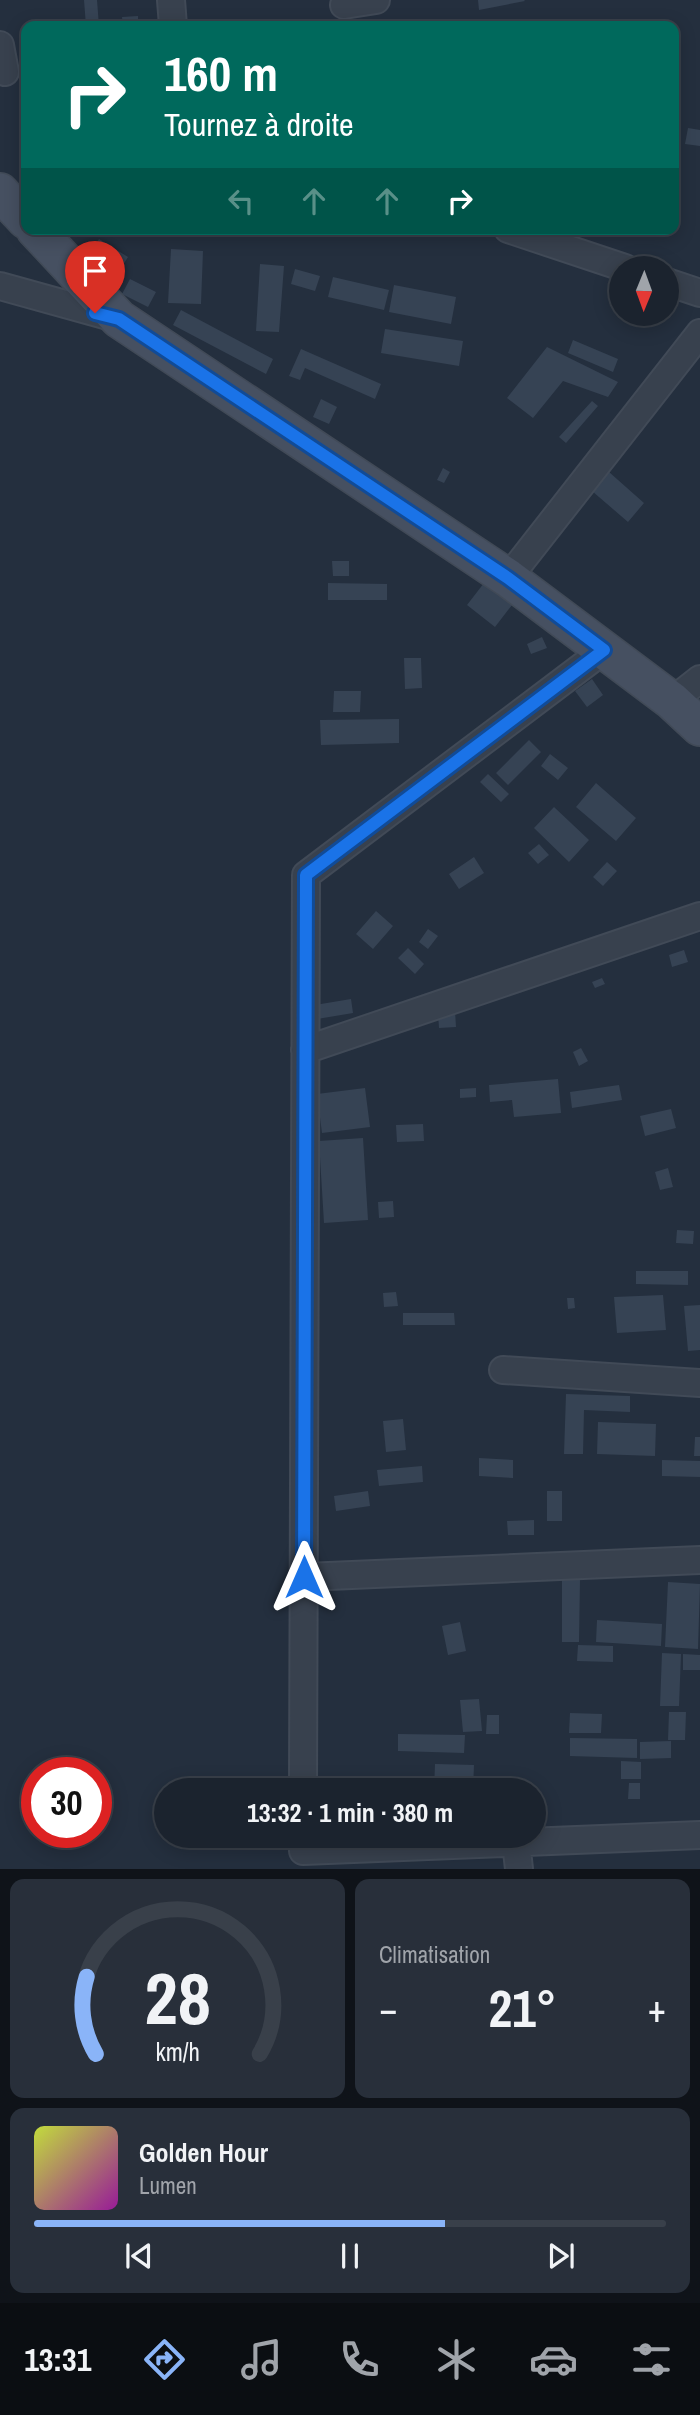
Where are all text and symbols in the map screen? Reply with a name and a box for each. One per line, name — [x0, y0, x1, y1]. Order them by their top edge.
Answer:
text: 160 m — [164, 40, 278, 106]
icon: right — [49, 49, 140, 140]
text: Tournez à droite — [164, 103, 354, 146]
icon: left — [222, 182, 260, 220]
icon: ahead — [295, 182, 333, 220]
icon: ahead — [368, 182, 406, 220]
icon: right — [441, 182, 479, 220]
pin — [65, 241, 125, 313]
icon: arrive — [76, 252, 114, 290]
north arrow — [609, 256, 679, 326]
map controls — [609, 256, 679, 326]
position arrow — [267, 1540, 341, 1614]
speed limit sign: 30 — [21, 1757, 112, 1848]
text: 13:32 · 1 min · 380 m — [247, 1795, 453, 1830]
text: Climatisation — [379, 1939, 490, 1970]
text: 28 — [144, 1950, 211, 2048]
text: 21° — [488, 1973, 557, 2043]
text: − — [379, 1983, 397, 2034]
text: + — [648, 1983, 666, 2034]
text: km/h — [155, 2035, 200, 2069]
text: Golden Hour — [139, 2135, 268, 2170]
text: Lumen — [139, 2170, 197, 2201]
icon: previous — [120, 2237, 158, 2275]
icon: pause — [331, 2237, 369, 2275]
icon: next — [542, 2237, 580, 2275]
icon: directions — [140, 2335, 189, 2384]
icon: music — [237, 2335, 286, 2384]
icon: phone — [335, 2335, 384, 2384]
icon: climate — [432, 2335, 481, 2384]
icon: car — [529, 2335, 578, 2384]
icon: filters — [627, 2335, 676, 2384]
text: 13:31 — [24, 2338, 91, 2381]

